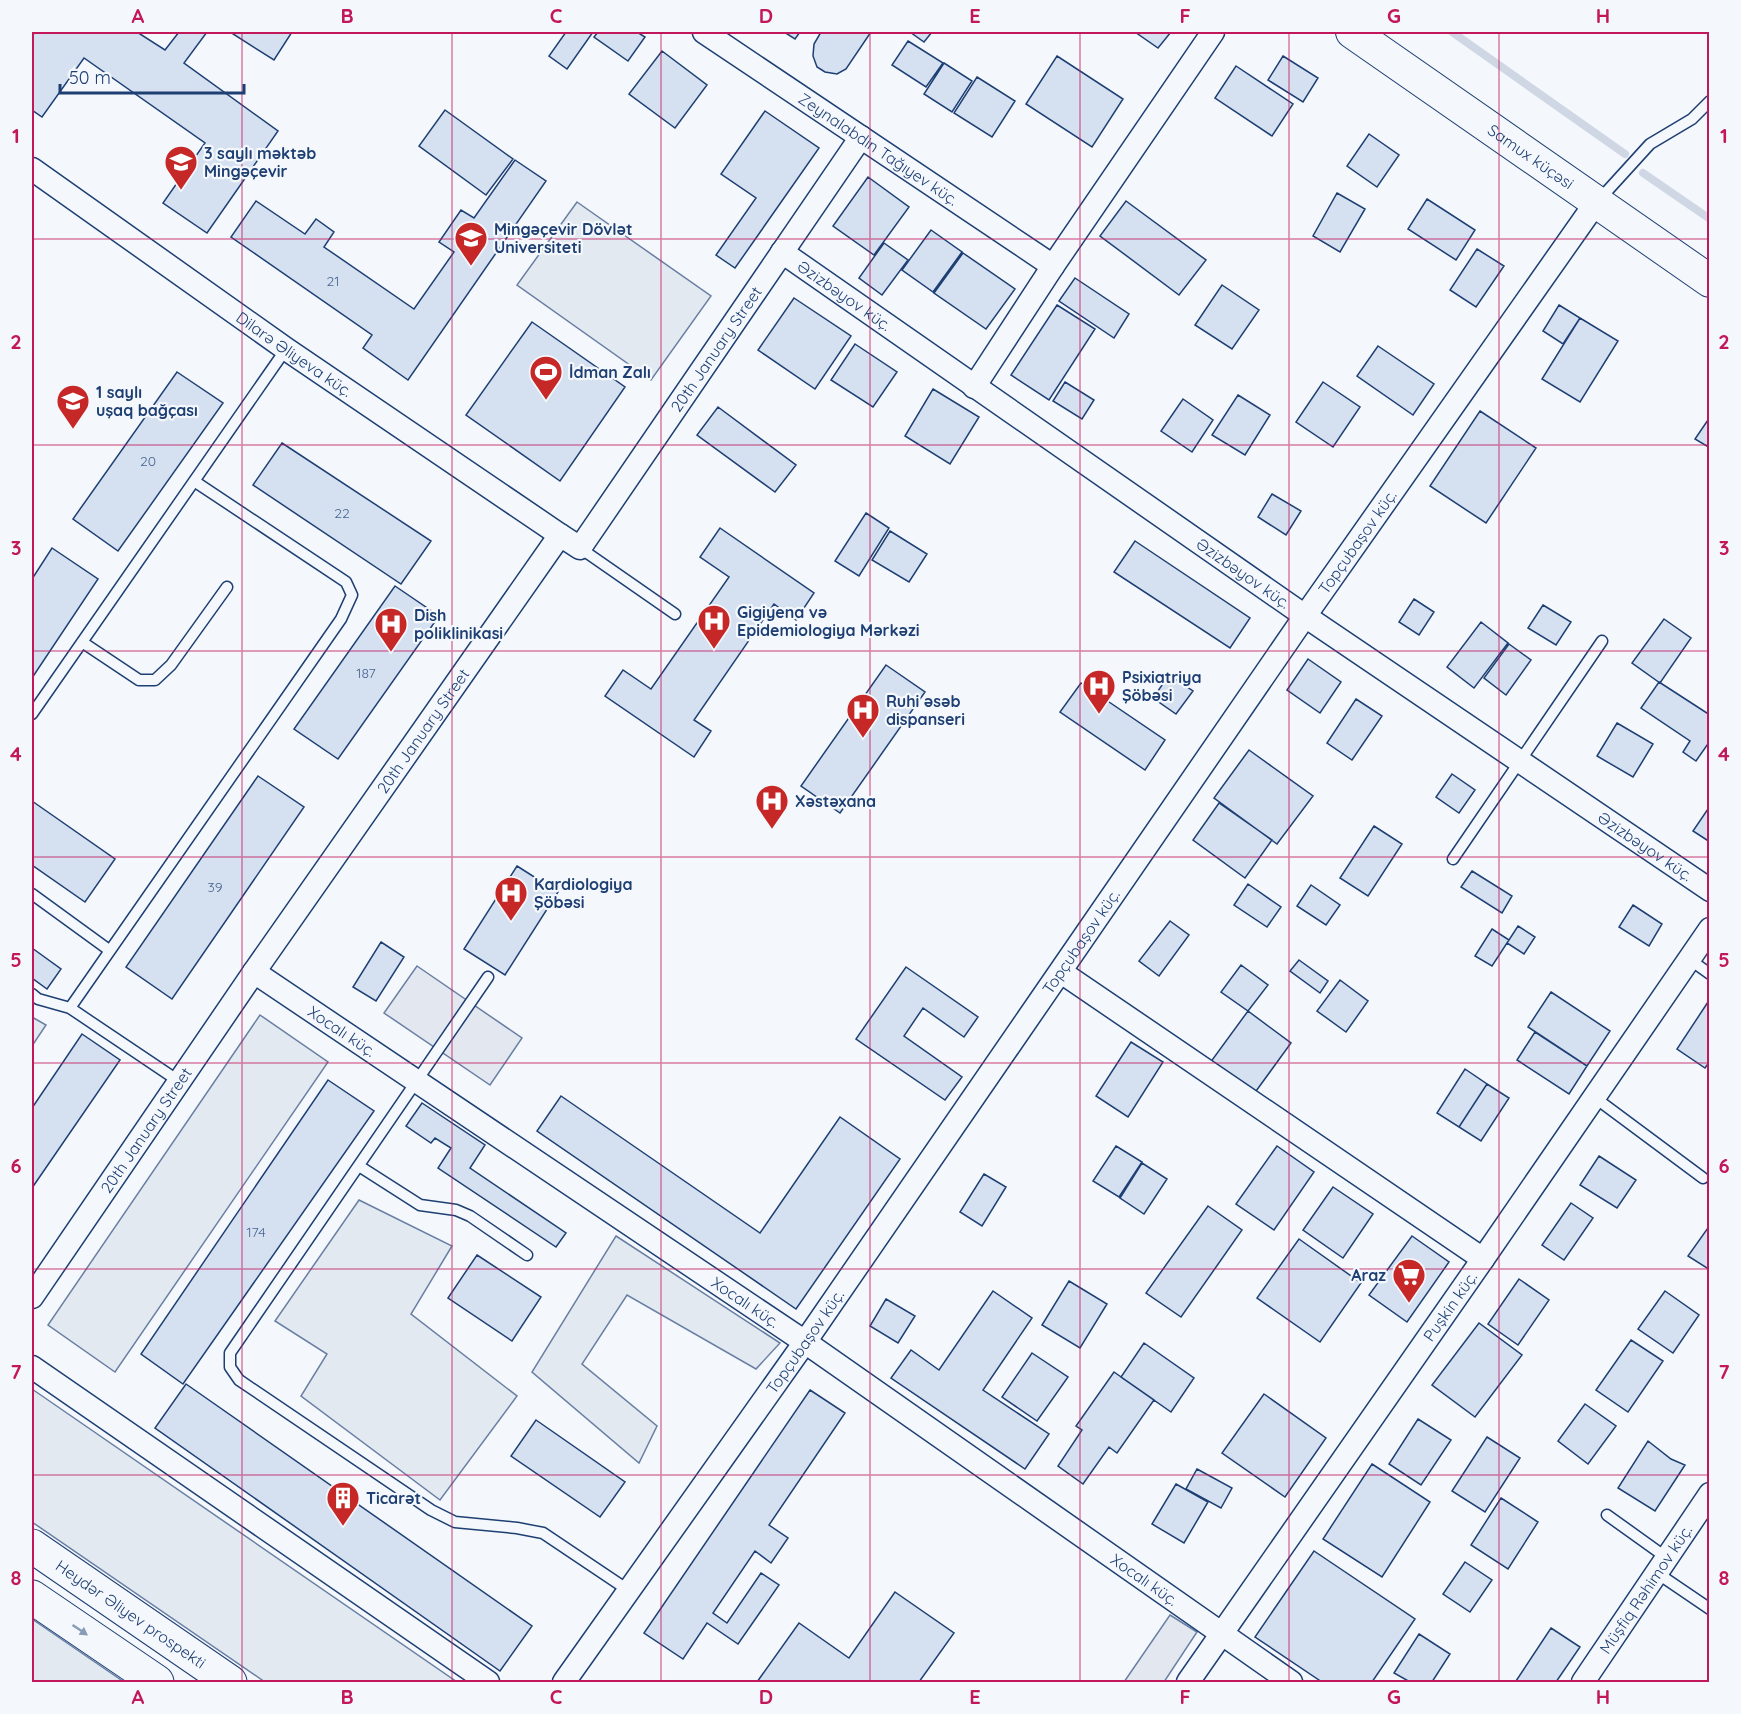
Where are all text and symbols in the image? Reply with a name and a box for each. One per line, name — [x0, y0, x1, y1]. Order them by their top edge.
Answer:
text: A — [132, 3, 145, 28]
text: B — [340, 3, 354, 28]
text: C — [550, 3, 563, 28]
text: D — [759, 3, 773, 28]
text: E — [969, 3, 981, 28]
text: F — [1179, 3, 1191, 28]
text: G — [1387, 3, 1401, 28]
text: H — [1596, 3, 1610, 28]
scale bar — [60, 57, 244, 95]
text: 50 m — [69, 66, 111, 89]
street label: Zeynalabdin Tağıyev küç. — [795, 88, 962, 210]
street label: Samux küçəsi — [1484, 120, 1578, 193]
text: 1 — [12, 123, 20, 148]
text: 1 — [1720, 123, 1728, 148]
place label: 3 saylı məktəb Mingəçevir — [204, 143, 316, 181]
school or university icon: 3 saylı məktəb Mingəçevir — [163, 144, 199, 191]
place label: Mingəçevir Dövlət Universiteti — [494, 219, 633, 257]
school or university icon: Mingəçevir Dövlət Universiteti — [453, 220, 489, 267]
street label: Əzizbəyov küç. — [794, 256, 895, 335]
house number: 21 — [327, 272, 339, 290]
street label: 20th January Street — [666, 282, 766, 416]
street label: Dilarə Əliyeva küç. — [232, 307, 356, 401]
text: 2 — [10, 329, 22, 354]
text: 2 — [1718, 329, 1730, 354]
sports icon: İdman Zalı — [528, 354, 564, 401]
place label: İdman Zalı — [569, 362, 651, 382]
place label: 1 saylı uşaq bağçası — [96, 382, 198, 420]
school or university icon: 1 saylı uşaq bağçası — [55, 383, 91, 430]
house number: 20 — [140, 452, 156, 470]
street label: Topçubaşov küç. — [1314, 486, 1401, 598]
house number: 22 — [334, 504, 350, 522]
street label: Əzizbəyov küç. — [1192, 533, 1294, 613]
text: 3 — [11, 535, 21, 560]
text: 3 — [1719, 535, 1729, 560]
place label: Gigiyena və Epidemiologiya Mərkəzi — [737, 602, 920, 640]
hospital icon: Gigiyena və Epidemiologiya Mərkəzi — [696, 603, 732, 650]
place label: Dish poliklinikasi — [414, 605, 503, 643]
hospital icon: Dish poliklinikasi — [373, 606, 409, 653]
house number: 187 — [356, 664, 376, 682]
street label: 20th January Street — [372, 665, 473, 797]
place label: Psixiatriya Şöbəsi — [1122, 667, 1201, 705]
hospital icon: Psixiatriya Şöbəsi — [1081, 668, 1117, 715]
place label: Ruhi əsəb dispanseri — [886, 691, 965, 729]
hospital icon: Ruhi əsəb dispanseri — [845, 692, 881, 739]
text: 4 — [10, 741, 22, 766]
text: 4 — [1718, 741, 1730, 766]
hospital icon: Xəstəxana — [754, 783, 790, 830]
place label: Xəstəxana — [795, 791, 876, 811]
street label: Əzizbəyov küç. — [1594, 807, 1696, 885]
place label: Kardiologiya Şöbəsi — [534, 874, 633, 912]
hospital icon: Kardiologiya Şöbəsi — [493, 875, 529, 922]
house number: 39 — [207, 878, 223, 896]
street label: Topçubaşov küç. — [1038, 885, 1124, 998]
text: 5 — [10, 947, 22, 972]
text: 5 — [1718, 947, 1730, 972]
street label: Xocalı küç. — [304, 1001, 380, 1061]
street label: 20th January Street — [96, 1064, 196, 1197]
text: 6 — [10, 1153, 22, 1178]
text: 6 — [1718, 1153, 1730, 1178]
house number: 174 — [246, 1223, 266, 1241]
supermarket icon: Araz — [1391, 1257, 1427, 1304]
place label: Araz — [1351, 1265, 1386, 1285]
street label: Puşkin küç. — [1419, 1268, 1481, 1345]
street label: Xocalı küç. — [708, 1272, 783, 1332]
street label: Topçubaşov küç. — [762, 1286, 848, 1398]
text: 7 — [11, 1359, 22, 1384]
text: 7 — [1719, 1359, 1730, 1384]
building icon: Ticarət — [325, 1480, 361, 1527]
place label: Ticarət — [366, 1488, 421, 1508]
street label: Müşfiq Rəhimov küç. — [1595, 1521, 1696, 1657]
street label: Xocalı küç. — [1107, 1549, 1182, 1610]
street label: Heydər Əliyev prospekti — [52, 1555, 210, 1673]
text: 8 — [11, 1565, 22, 1590]
text: 8 — [1719, 1565, 1730, 1590]
one-way arrow — [71, 1624, 87, 1636]
text: A — [132, 1684, 145, 1709]
text: B — [340, 1684, 354, 1709]
text: C — [550, 1684, 563, 1709]
text: D — [759, 1684, 773, 1709]
text: E — [969, 1684, 981, 1709]
text: F — [1179, 1684, 1191, 1709]
text: G — [1387, 1684, 1401, 1709]
text: H — [1596, 1684, 1610, 1709]

